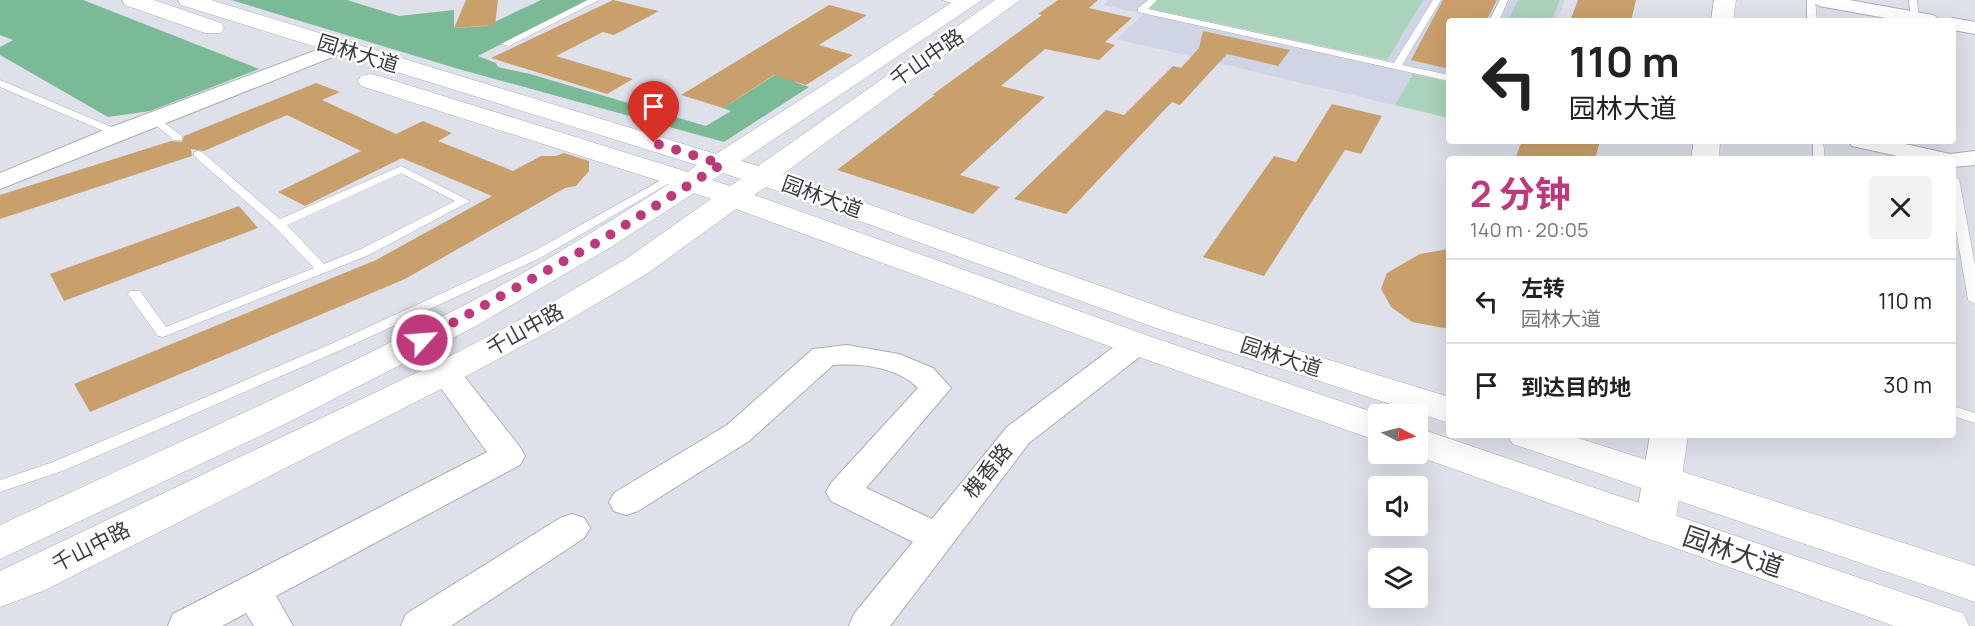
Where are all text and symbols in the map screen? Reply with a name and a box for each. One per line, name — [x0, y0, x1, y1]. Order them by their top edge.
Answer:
street label: 千山中路 — [884, 22, 969, 93]
street label: 园林大道 — [314, 27, 403, 79]
text: 110 m — [1569, 32, 1680, 90]
icon: left — [1470, 42, 1548, 120]
pin — [628, 81, 679, 143]
text: 园林大道 — [1569, 89, 1677, 126]
icon: arrive — [637, 90, 670, 123]
street label: 园林大道 — [778, 169, 867, 224]
text: 2 分钟 — [1470, 169, 1571, 218]
button: close — [1869, 176, 1932, 239]
text: 140 m · 20:05 — [1470, 216, 1589, 243]
text: 左转 — [1521, 273, 1565, 303]
icon: left — [1470, 285, 1503, 318]
text: 110 m — [1878, 286, 1932, 316]
street label: 千山中路 — [481, 297, 568, 362]
text: 园林大道 — [1521, 305, 1601, 332]
position arrow — [390, 308, 454, 372]
street label: 园林大道 — [1237, 330, 1326, 382]
icon: arrive — [1470, 369, 1503, 402]
text: 30 m — [1883, 370, 1932, 400]
text: 到达目的地 — [1521, 372, 1631, 402]
north arrow — [1368, 404, 1428, 464]
map controls — [1368, 404, 1428, 608]
street label: 槐香路 — [957, 437, 1018, 504]
button: sound — [1368, 476, 1428, 536]
street label: 千山中路 — [47, 515, 134, 578]
street label: 园林大道 — [1678, 517, 1788, 585]
button: layers — [1368, 548, 1428, 608]

